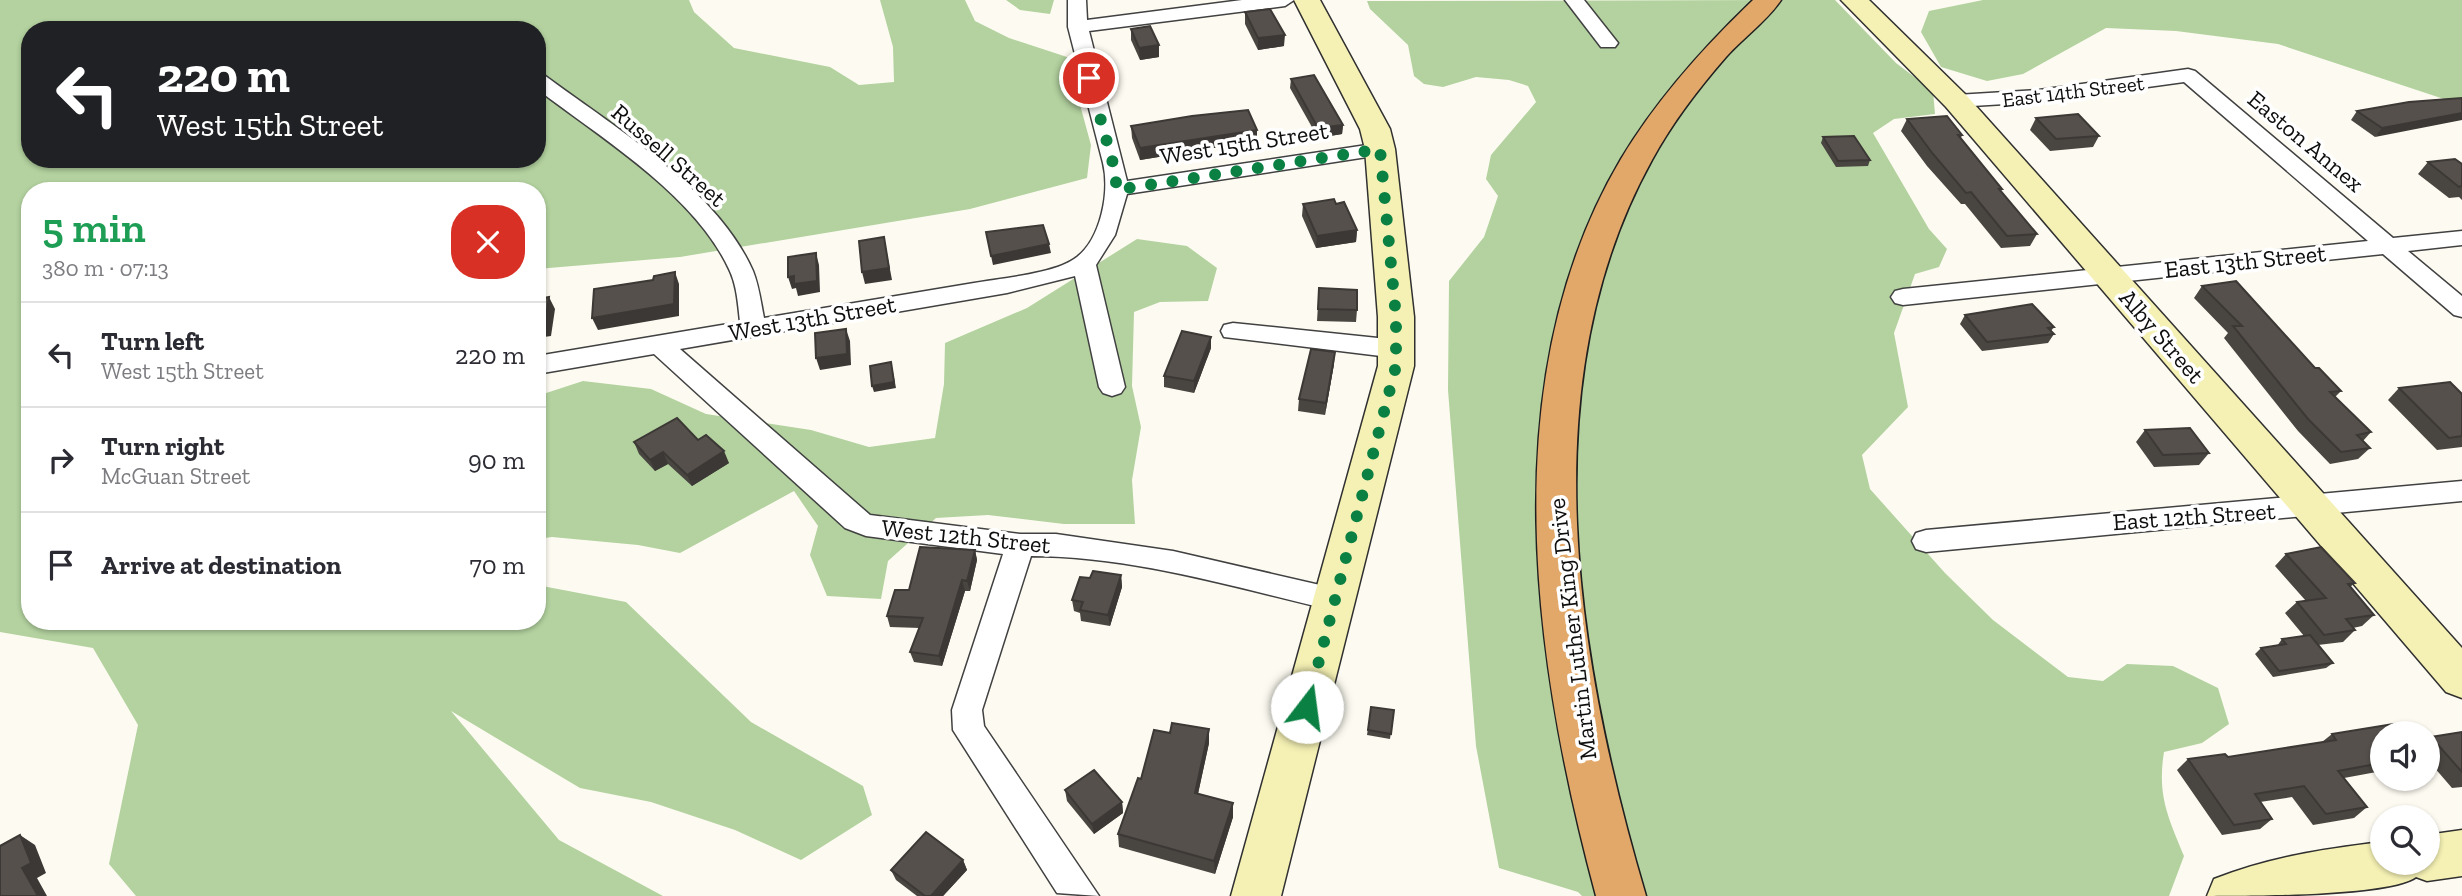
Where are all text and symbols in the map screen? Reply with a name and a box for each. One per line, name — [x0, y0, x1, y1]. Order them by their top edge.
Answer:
text: 220 m — [157, 46, 290, 105]
pin — [1059, 48, 1119, 108]
icon: left — [42, 49, 133, 140]
icon: arrive — [1070, 59, 1108, 97]
street label: East 14th Street — [2000, 70, 2146, 112]
street label: Easton Annex — [2242, 84, 2370, 198]
street label: Russell Street — [606, 97, 732, 213]
text: West 15th Street — [157, 106, 383, 144]
street label: West 15th Street — [1158, 115, 1330, 171]
text: 5 min — [42, 202, 146, 253]
button: close — [451, 205, 525, 279]
street label: East 13th Street — [2163, 238, 2327, 284]
text: 380 m · 07:13 — [42, 254, 169, 282]
street label: Alby Street — [2113, 283, 2211, 389]
street label: West 13th Street — [726, 289, 898, 347]
text: Turn left — [101, 325, 204, 357]
icon: left — [42, 336, 80, 374]
text: 220 m — [455, 339, 525, 371]
text: West 15th Street — [101, 357, 264, 385]
text: Turn right — [101, 430, 224, 462]
icon: right — [42, 441, 80, 479]
text: 90 m — [468, 444, 525, 476]
text: McGuan Street — [101, 462, 250, 490]
street label: Martin Luther King Drive — [1542, 496, 1602, 762]
street label: East 12th Street — [2112, 496, 2276, 536]
street label: West 12th Street — [880, 513, 1052, 559]
icon: arrive — [42, 546, 80, 584]
text: Arrive at destination — [101, 549, 341, 581]
text: 70 m — [469, 549, 525, 581]
position arrow — [1270, 670, 1344, 744]
map controls — [2370, 721, 2440, 875]
button: sound — [2370, 721, 2440, 791]
button: search — [2370, 805, 2440, 875]

